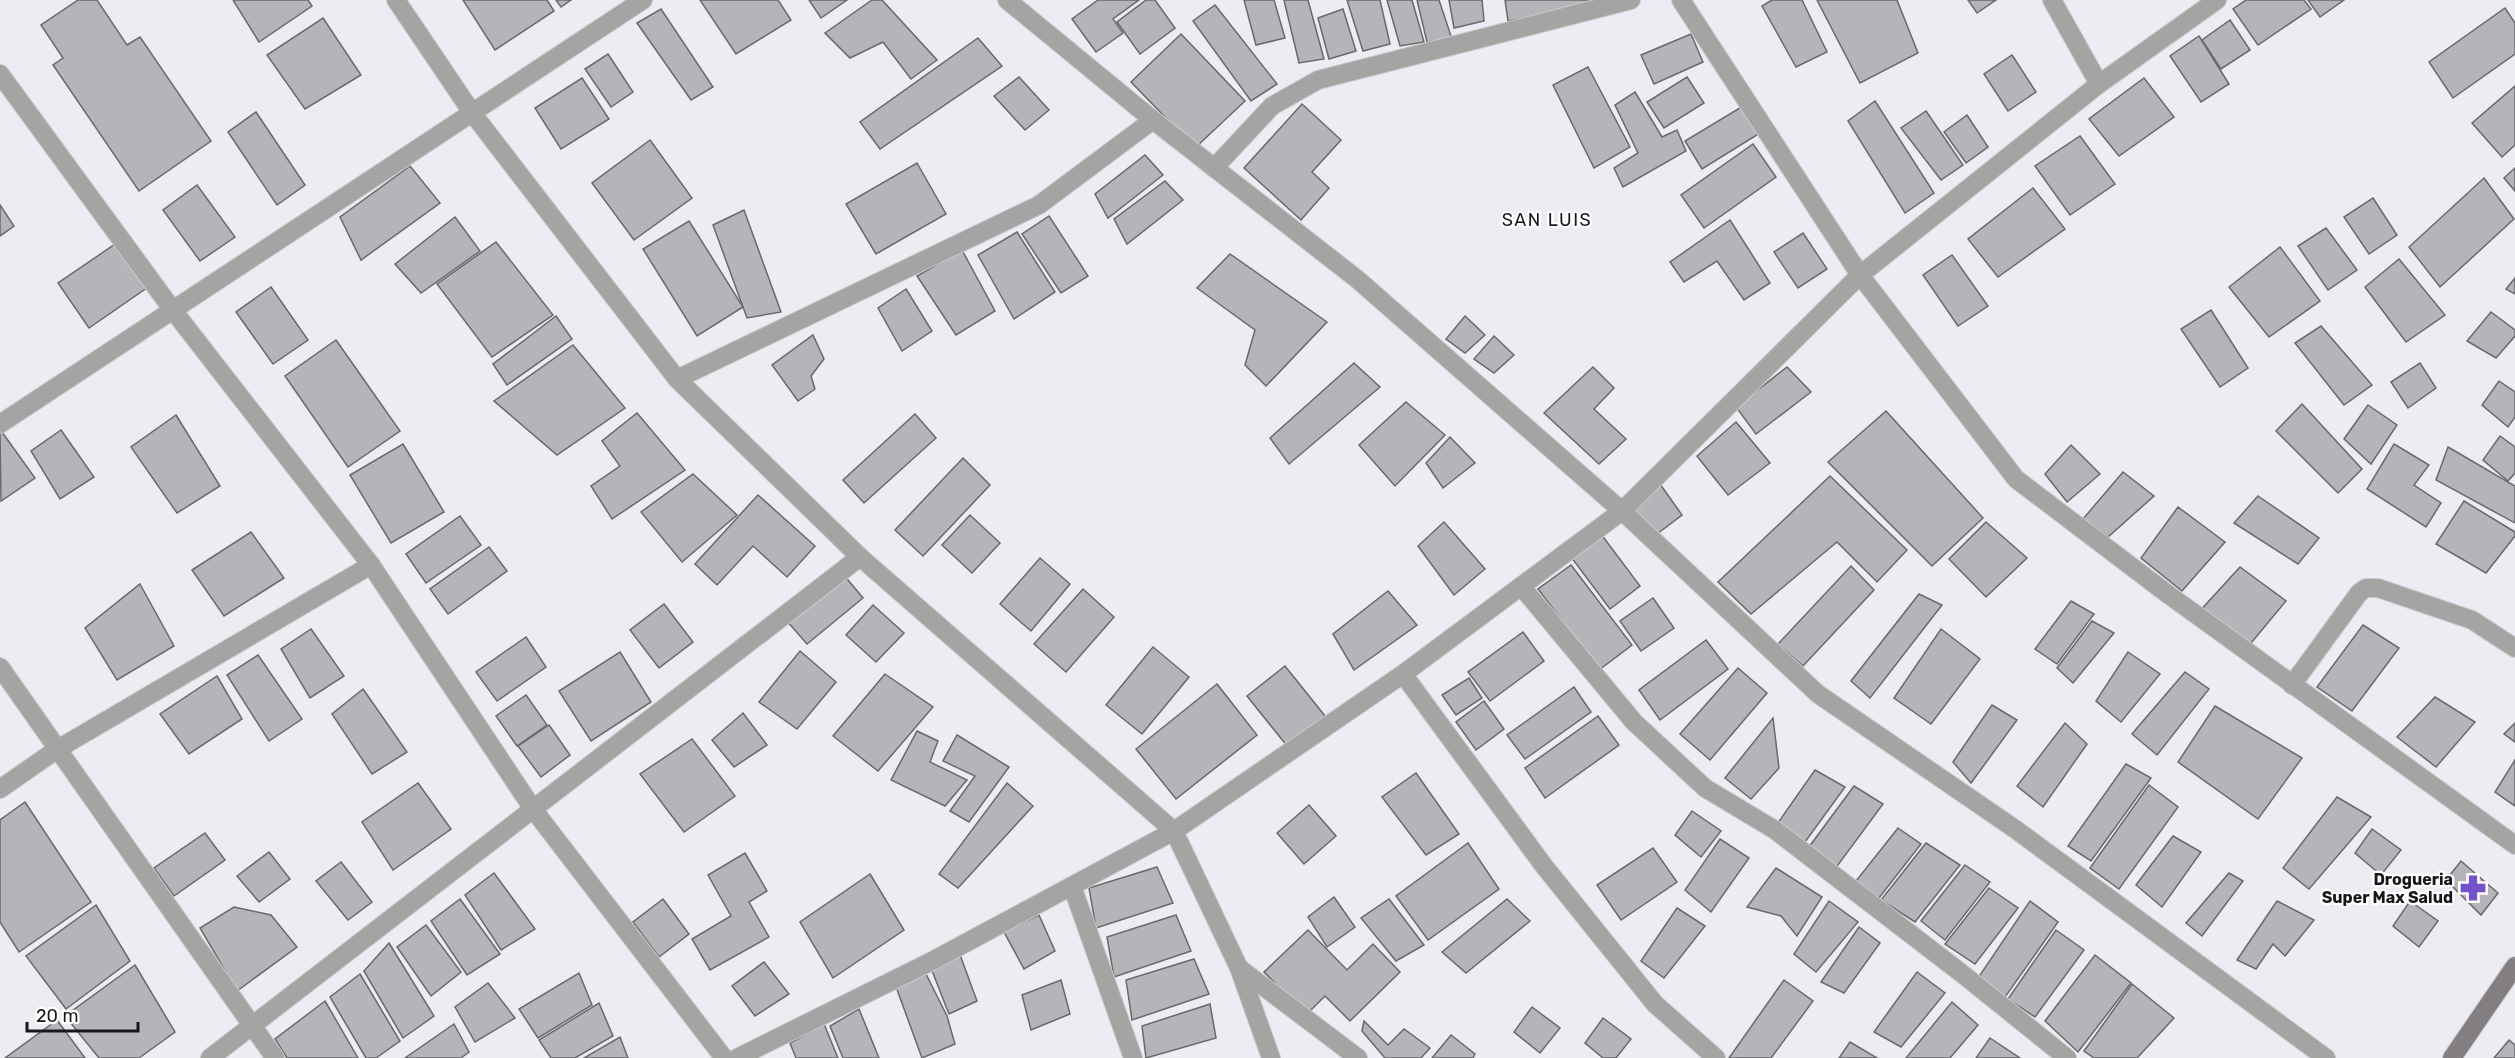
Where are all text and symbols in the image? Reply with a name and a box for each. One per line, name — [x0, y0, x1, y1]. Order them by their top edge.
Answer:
district label: SAN LUIS — [1502, 209, 1592, 231]
place label: Drogueria Super Max Salud — [2322, 870, 2453, 907]
pharmacy icon: Drogueria Super Max Salud — [2458, 873, 2488, 903]
scale bar — [27, 995, 138, 1033]
text: 20 m — [36, 1005, 78, 1027]

